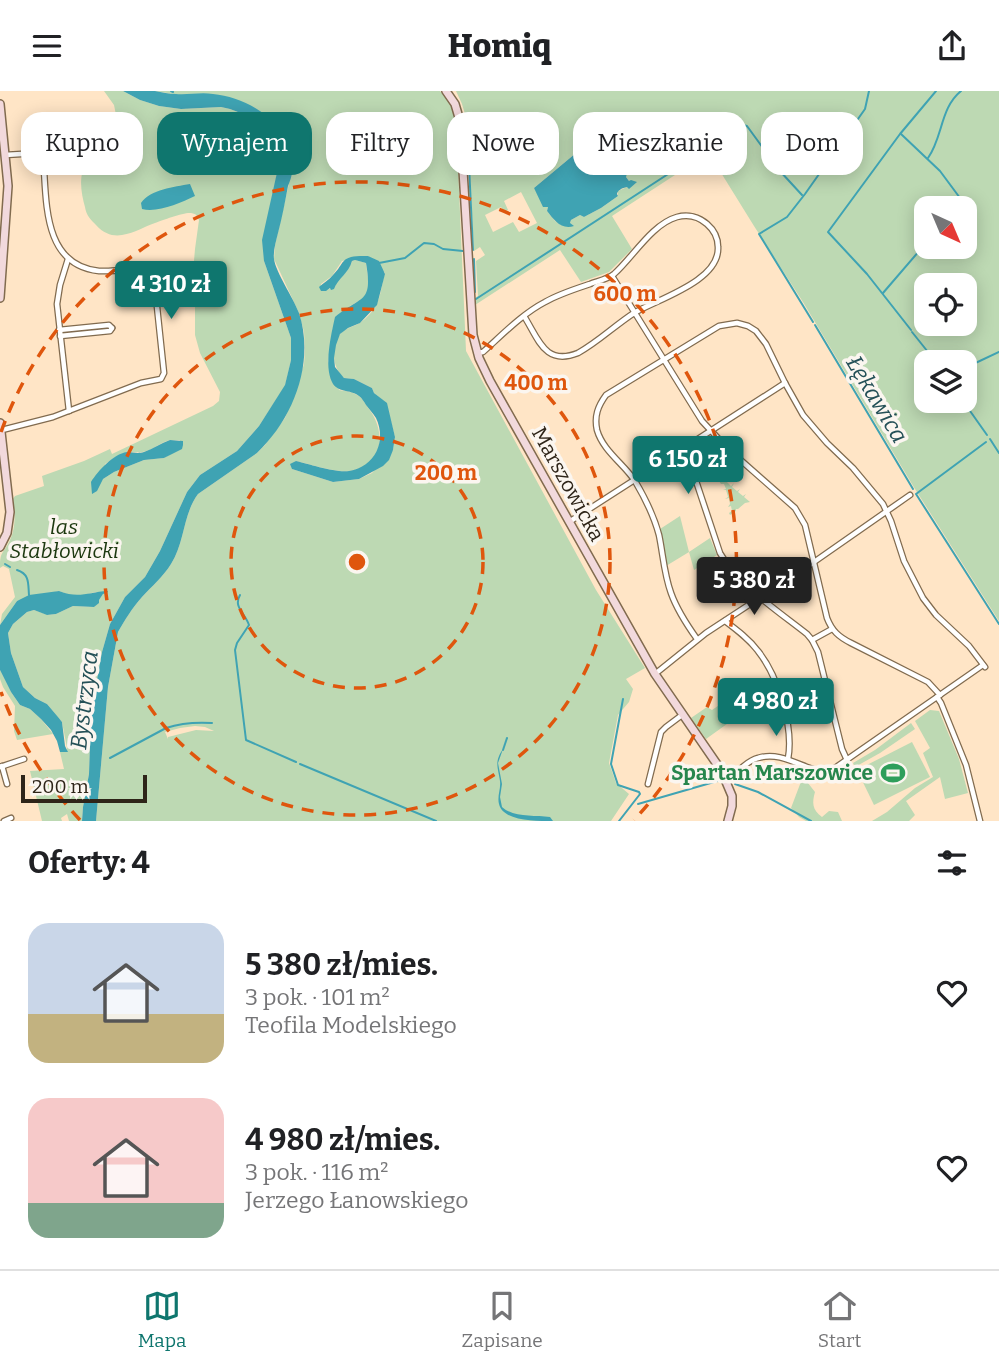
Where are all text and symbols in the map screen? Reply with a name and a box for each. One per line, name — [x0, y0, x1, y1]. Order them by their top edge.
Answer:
icon: menu — [28, 27, 66, 65]
text: Homiq — [448, 27, 551, 65]
icon: share — [933, 27, 971, 65]
chip: Kupno — [21, 112, 143, 175]
chip: Wynajem — [157, 112, 312, 175]
chip: Filtry — [326, 112, 433, 175]
chip: Nowe — [447, 112, 559, 175]
chip: Mieszkanie — [573, 112, 747, 175]
chip: Dom — [761, 112, 863, 175]
north arrow — [914, 196, 976, 259]
map controls — [914, 196, 977, 413]
pin: 4 310 zł — [99, 261, 243, 321]
text: 4 310 zł — [131, 270, 211, 298]
button: locate — [914, 273, 977, 336]
text: 600 m — [594, 281, 656, 307]
water label: Łękawica — [840, 350, 914, 448]
button: layers — [914, 350, 977, 413]
text: 400 m — [504, 370, 568, 396]
street label: Marszowicka — [526, 422, 610, 546]
pin: 6 150 zł — [616, 437, 760, 496]
text: 6 150 zł — [648, 445, 728, 473]
text: 200 m — [415, 460, 477, 486]
park label: las Stabłowicki — [9, 514, 119, 564]
centre of rings — [345, 550, 369, 574]
pin: 5 380 zł — [682, 557, 826, 617]
text: 5 380 zł — [713, 566, 795, 594]
water label: Bystrzyca — [64, 649, 104, 751]
pin: 4 980 zł — [704, 679, 848, 738]
text: 4 980 zł — [734, 687, 818, 715]
sports icon: Spartan Marszowice — [879, 759, 907, 787]
place label: Spartan Marszowice — [671, 760, 873, 786]
scale bar — [21, 772, 147, 804]
text: 200 m — [32, 775, 89, 798]
icon: filters — [933, 844, 971, 882]
text: Oferty: 4 — [28, 845, 150, 881]
text: 5 380 zł/mies. — [245, 947, 438, 983]
icon: home — [84, 951, 168, 1035]
icon: heart — [933, 974, 971, 1012]
text: 3 pok. · 101 m² — [245, 983, 390, 1011]
text: Teofila Modelskiego — [245, 1011, 457, 1039]
text: 4 980 zł/mies. — [245, 1122, 440, 1158]
icon: home — [84, 1126, 168, 1210]
icon: heart — [933, 1149, 971, 1187]
text: 3 pok. · 116 m² — [245, 1158, 388, 1186]
text: Jerzego Łanowskiego — [245, 1186, 469, 1214]
tab: Mapa — [138, 1287, 186, 1352]
tab: Zapisane — [462, 1287, 543, 1352]
tab: Start — [818, 1287, 861, 1352]

